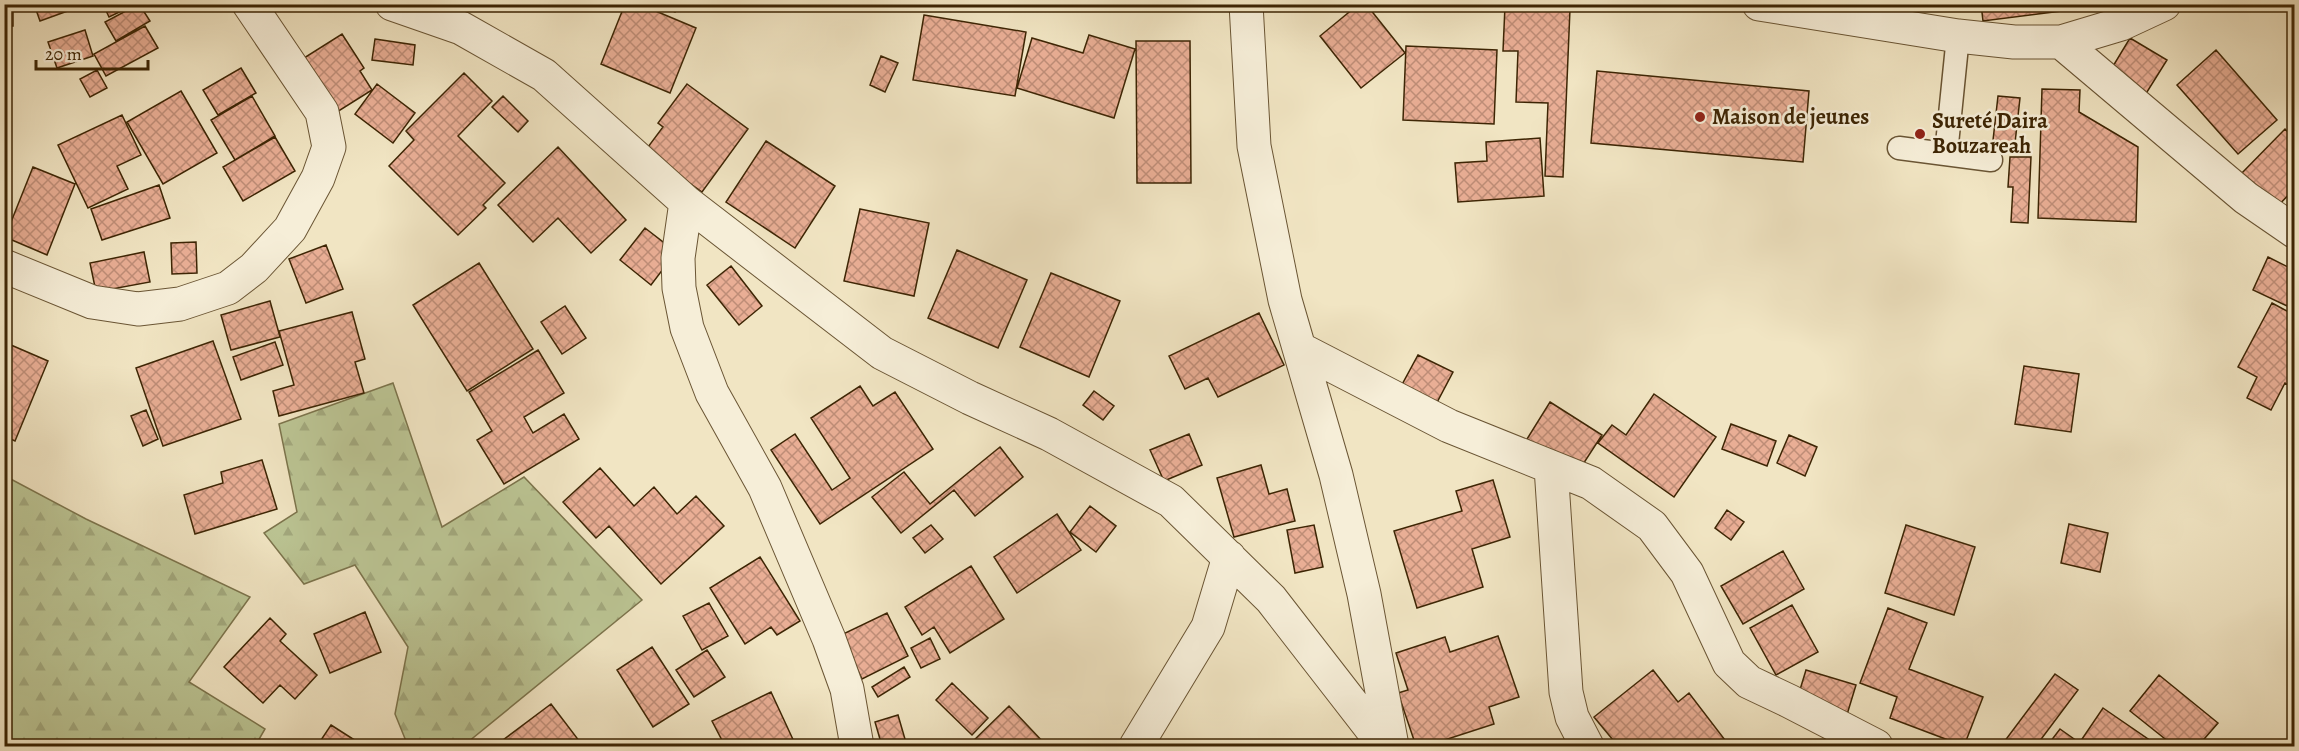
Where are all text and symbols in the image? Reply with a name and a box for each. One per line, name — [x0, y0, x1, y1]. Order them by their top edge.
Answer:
scale bar — [36, 33, 148, 71]
text: 20 m — [45, 42, 82, 66]
place label: Maison de jeunes — [1712, 102, 1869, 132]
place label: Sureté Daira Bouzareah — [1932, 106, 2048, 161]
marker: Maison de jeunes — [1693, 110, 1707, 124]
marker: Sureté Daira Bouzareah — [1913, 127, 1927, 141]

